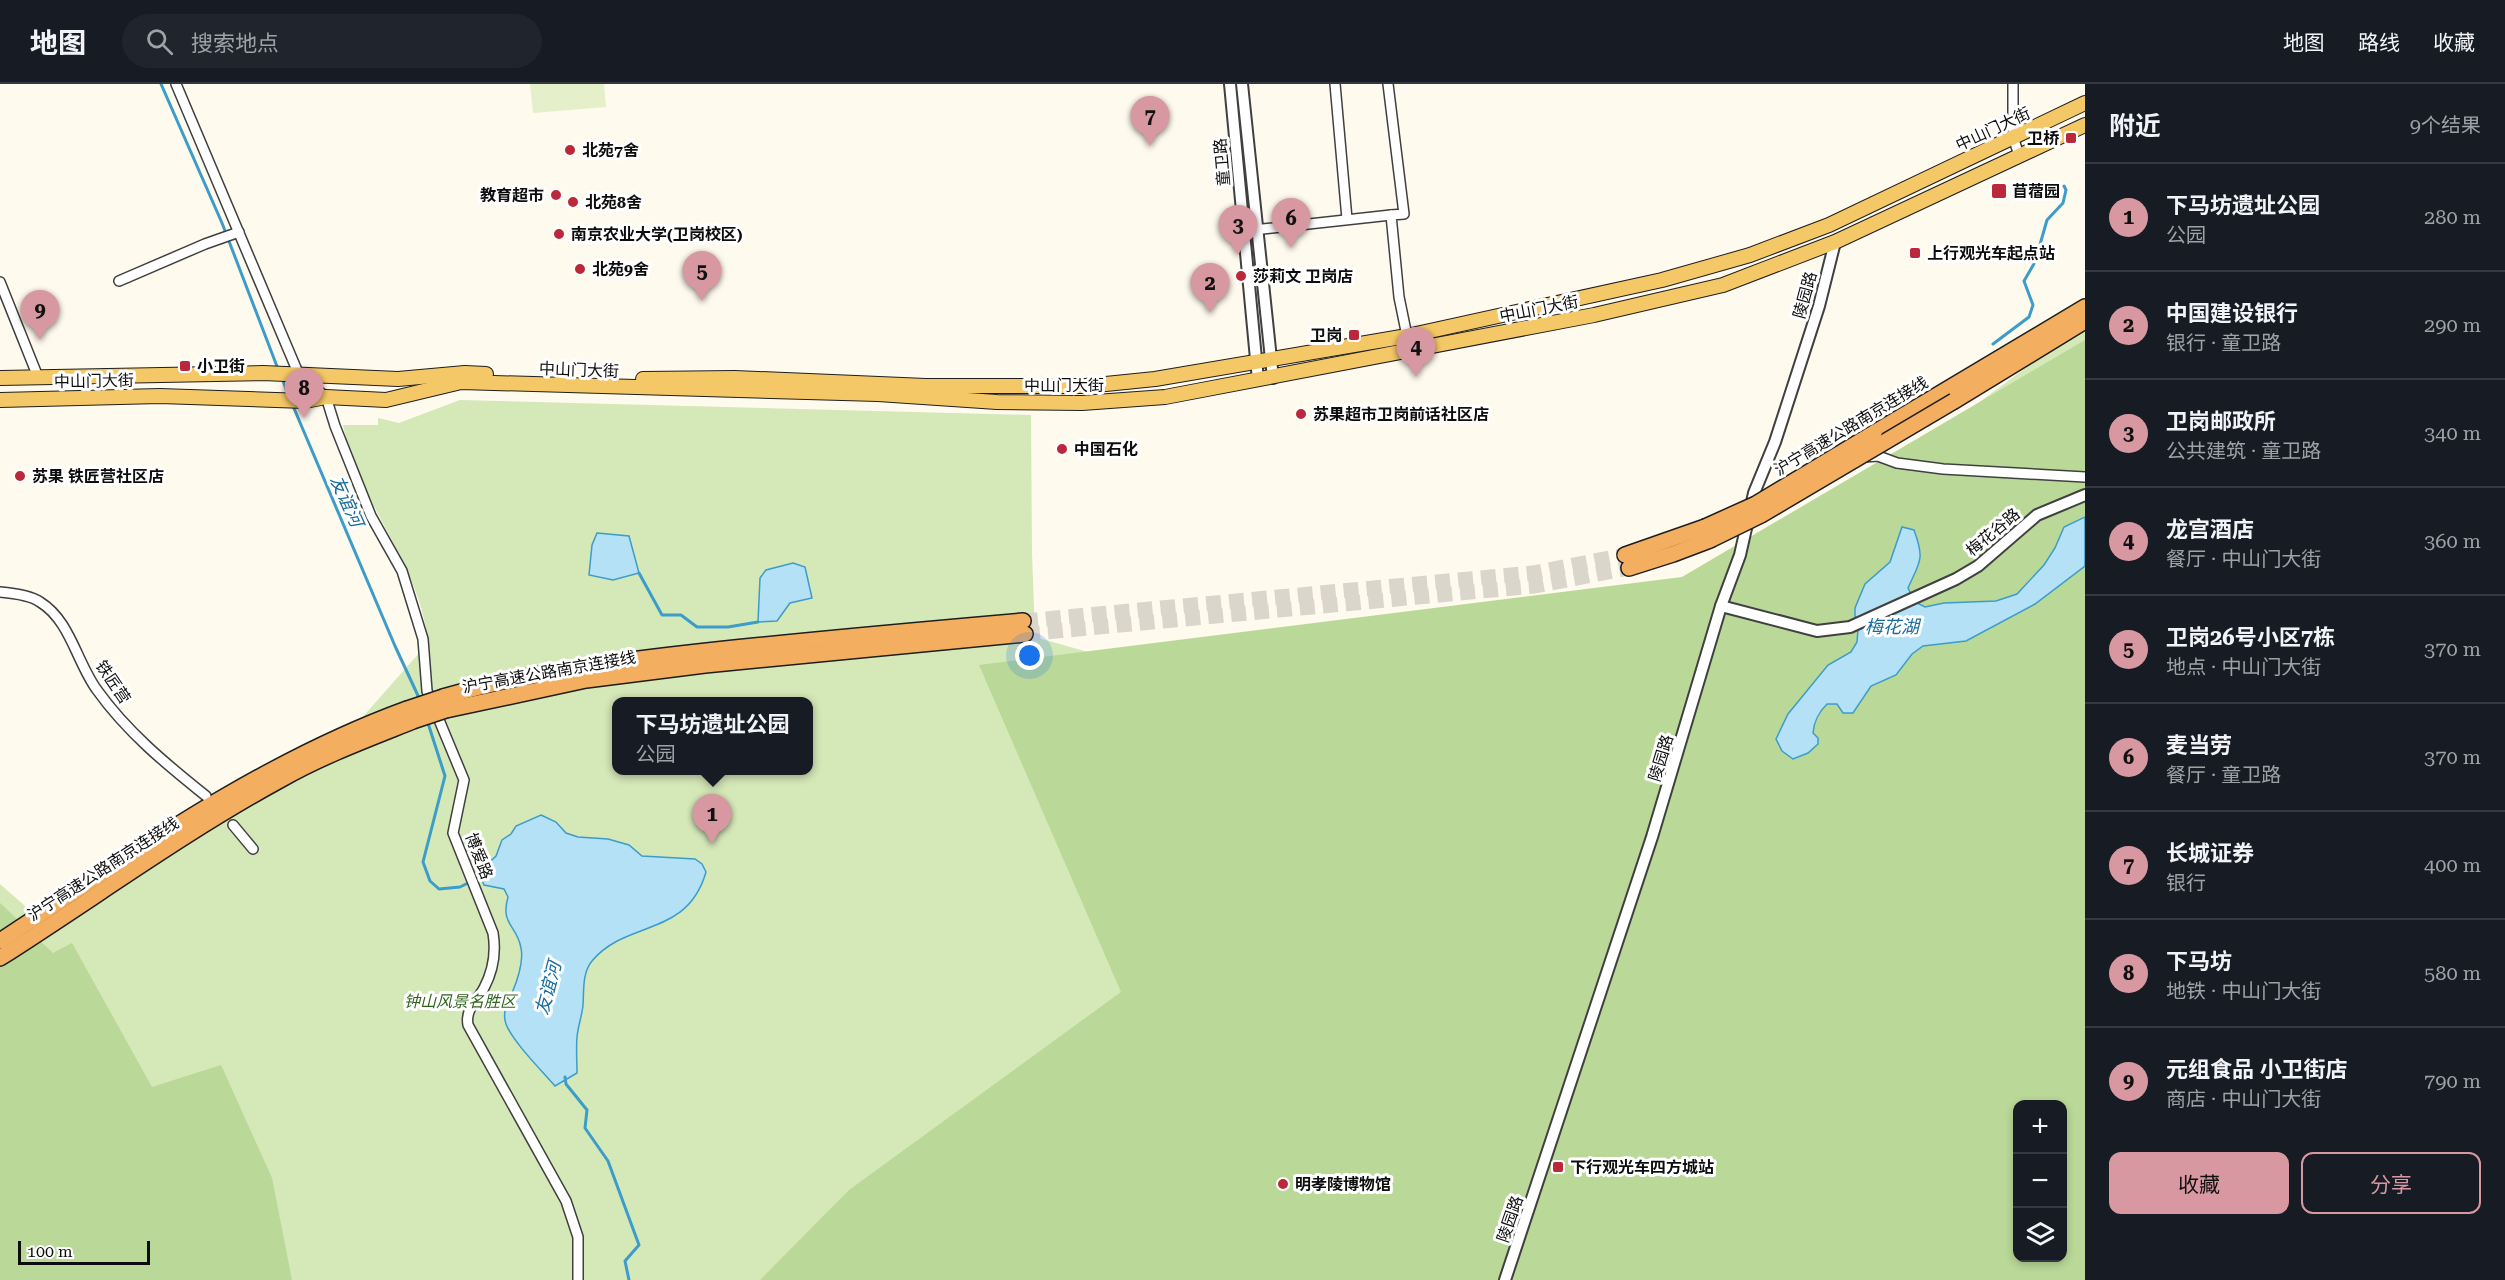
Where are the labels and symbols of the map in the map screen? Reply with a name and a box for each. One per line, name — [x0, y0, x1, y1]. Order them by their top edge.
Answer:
pin: 7 — [1130, 97, 1170, 146]
street label: 中山门大街 — [1953, 103, 2033, 155]
place label: 卫桥 — [2027, 129, 2060, 148]
marker: 卫桥 — [2064, 131, 2078, 145]
street label: 童卫路 — [1210, 137, 1234, 187]
place label: 北苑7舍 — [582, 141, 639, 160]
marker: 北苑7舍 — [563, 143, 577, 157]
marker: 苜蓿园 — [1990, 182, 2008, 200]
place label: 苜蓿园 — [2012, 182, 2060, 201]
place label: 教育超市 — [480, 186, 544, 205]
marker: 教育超市 — [549, 188, 563, 202]
place label: 北苑8舍 — [585, 193, 642, 212]
marker: 北苑8舍 — [566, 195, 580, 209]
pin: 6 — [1272, 198, 1310, 248]
pin: 3 — [1218, 206, 1258, 255]
place label: 南京农业大学(卫岗校区) — [571, 225, 743, 244]
marker: 南京农业大学(卫岗校区) — [552, 227, 566, 241]
place label: 上行观光车起点站 — [1927, 244, 2055, 263]
marker: 上行观光车起点站 — [1908, 246, 1922, 260]
pin: 5 — [682, 252, 722, 301]
place label: 北苑9舍 — [592, 260, 649, 279]
marker: 北苑9舍 — [573, 262, 587, 276]
pin: 2 — [1190, 264, 1230, 313]
place label: 莎莉文 卫岗店 — [1253, 267, 1353, 286]
marker: 莎莉文 卫岗店 — [1234, 269, 1248, 283]
street label: 陵园路 — [1790, 269, 1820, 321]
pin: 9 — [20, 290, 60, 340]
street label: 中山门大街 — [1498, 292, 1580, 326]
place label: 卫岗 — [1310, 326, 1342, 345]
marker: 卫岗 — [1347, 328, 1361, 342]
pin: 4 — [1396, 328, 1436, 377]
place label: 小卫街 — [197, 357, 245, 376]
marker: 小卫街 — [178, 359, 192, 373]
street label: 中山门大街 — [539, 359, 619, 381]
pin: 8 — [284, 368, 324, 418]
street label: 中山门大街 — [54, 371, 134, 391]
street label: 沪宁高速公路南京连接线 — [1771, 373, 1931, 479]
street label: 中山门大街 — [1024, 376, 1104, 395]
place label: 苏果超市卫岗前话社区店 — [1313, 405, 1489, 424]
marker: 苏果超市卫岗前话社区店 — [1294, 407, 1308, 421]
place label: 中国石化 — [1074, 440, 1138, 459]
marker: 中国石化 — [1055, 442, 1069, 456]
place label: 苏果 铁匠营社区店 — [32, 467, 164, 486]
marker: 苏果 铁匠营社区店 — [13, 469, 27, 483]
water label: 友谊河 — [326, 472, 369, 533]
street label: 梅花谷路 — [1962, 504, 2024, 560]
water label: 梅花湖 — [1865, 616, 1922, 637]
your location — [1015, 641, 1044, 670]
street label: 沪宁高速公路南京连接线 — [461, 647, 637, 697]
street label: 铁匠营 — [92, 657, 134, 707]
street label: 陵园路 — [1645, 732, 1677, 784]
pin: 1 — [692, 794, 732, 844]
street label: 沪宁高速公路南京连接线 — [24, 813, 182, 925]
street label: 博爱路 — [462, 830, 496, 882]
water label: 友谊河 — [531, 956, 566, 1017]
park label: 钟山风景名胜区 — [404, 992, 518, 1011]
place label: 下行观光车四方城站 — [1570, 1158, 1714, 1177]
marker: 下行观光车四方城站 — [1551, 1160, 1565, 1174]
place label: 明孝陵博物馆 — [1295, 1175, 1391, 1194]
marker: 明孝陵博物馆 — [1276, 1177, 1290, 1191]
street label: 陵园路 — [1493, 1193, 1527, 1245]
scale bar — [18, 1238, 150, 1266]

